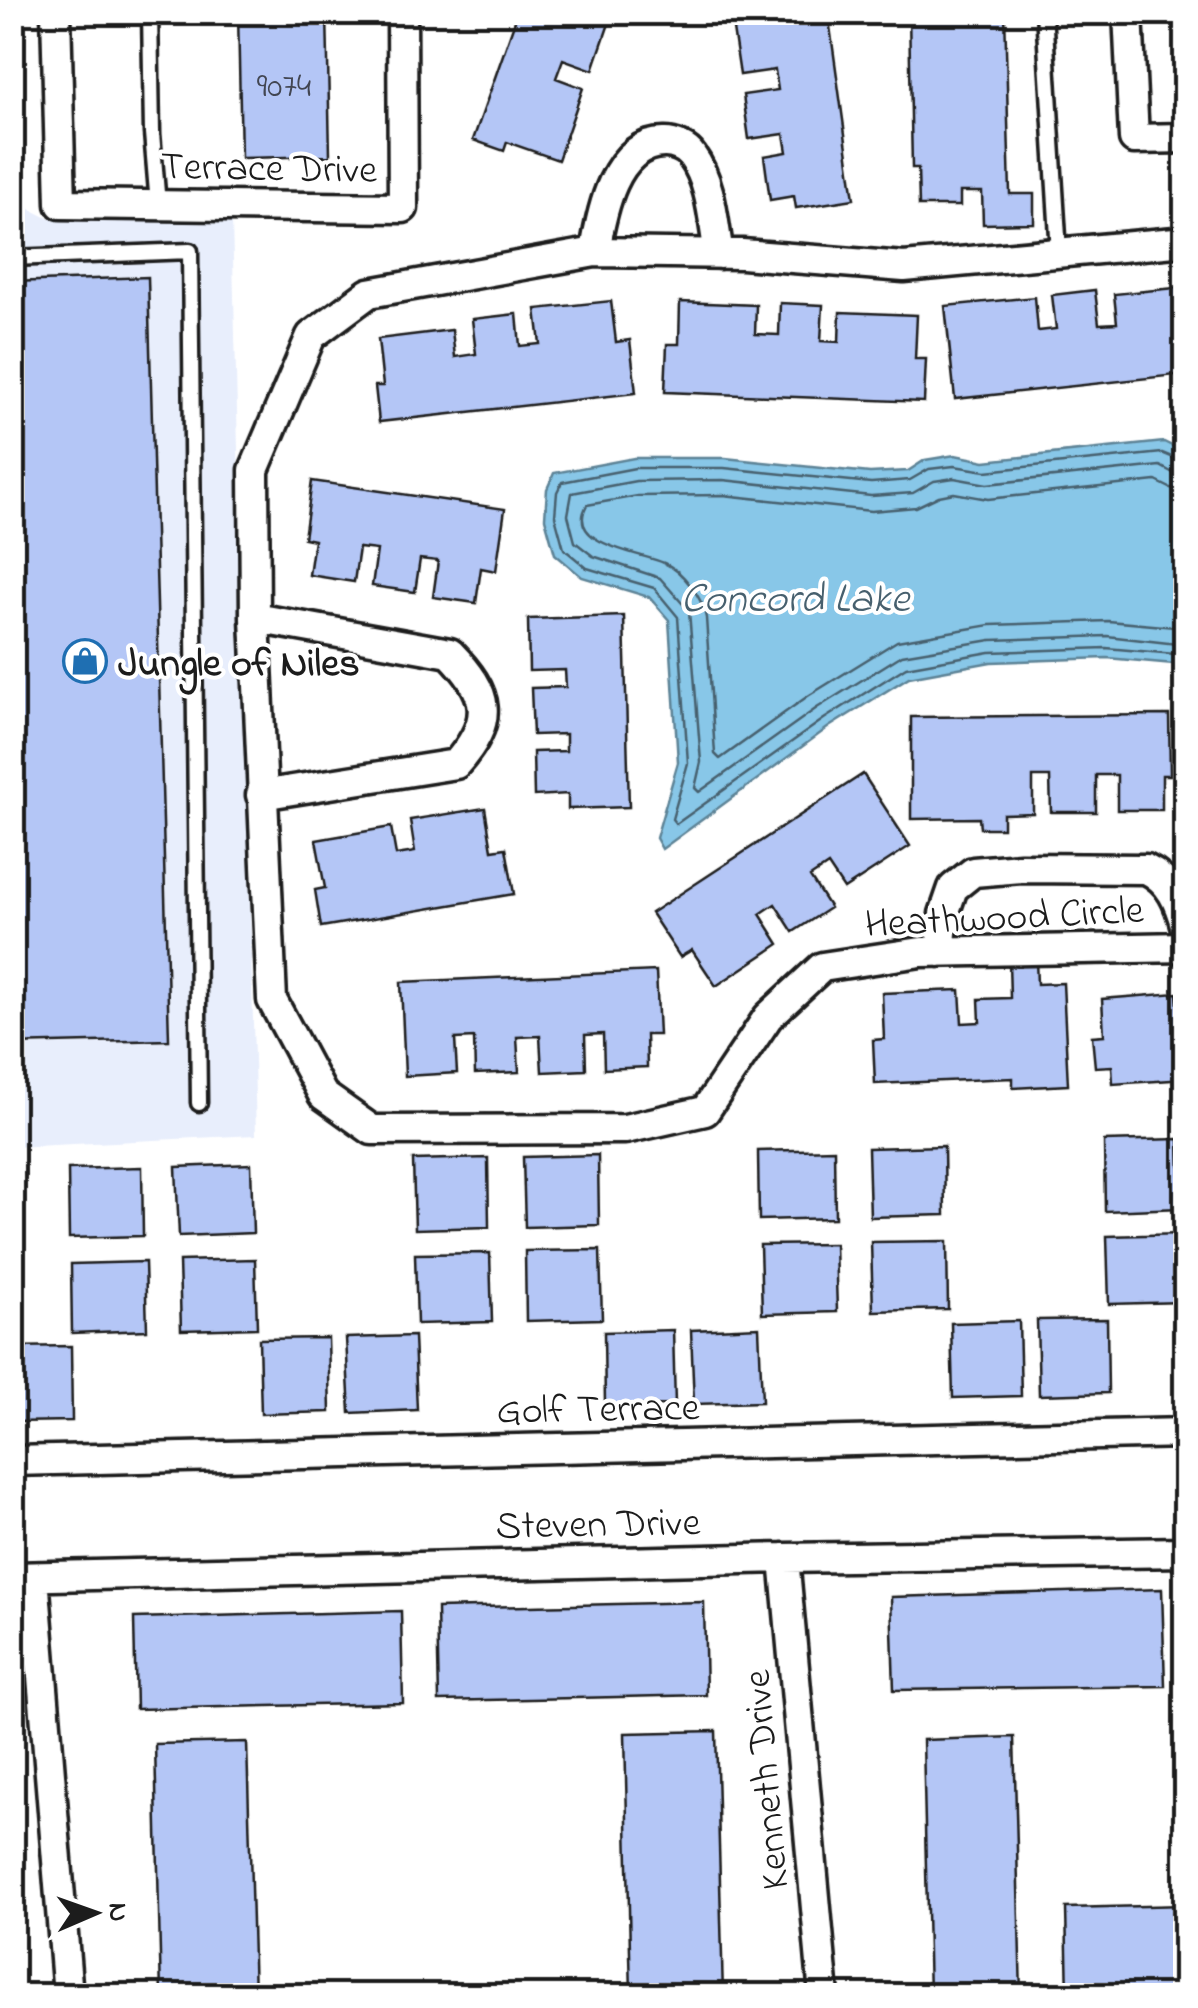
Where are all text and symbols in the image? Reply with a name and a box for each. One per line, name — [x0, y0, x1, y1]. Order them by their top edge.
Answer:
house number: 9074 — [257, 62, 311, 113]
street label: Terrace Drive — [160, 139, 378, 202]
water label: Concord Lake — [681, 570, 912, 631]
place label: Jungle of Niles — [118, 636, 360, 695]
shop icon: Jungle of Niles — [62, 638, 108, 684]
street label: Heathwood Circle — [863, 883, 1145, 956]
street label: Golf Terrace — [496, 1380, 700, 1443]
street label: Steven Drive — [495, 1495, 701, 1558]
street label: Kenneth Drive — [729, 1667, 807, 1892]
north arrow — [45, 1863, 145, 1963]
text: N — [96, 1902, 137, 1922]

